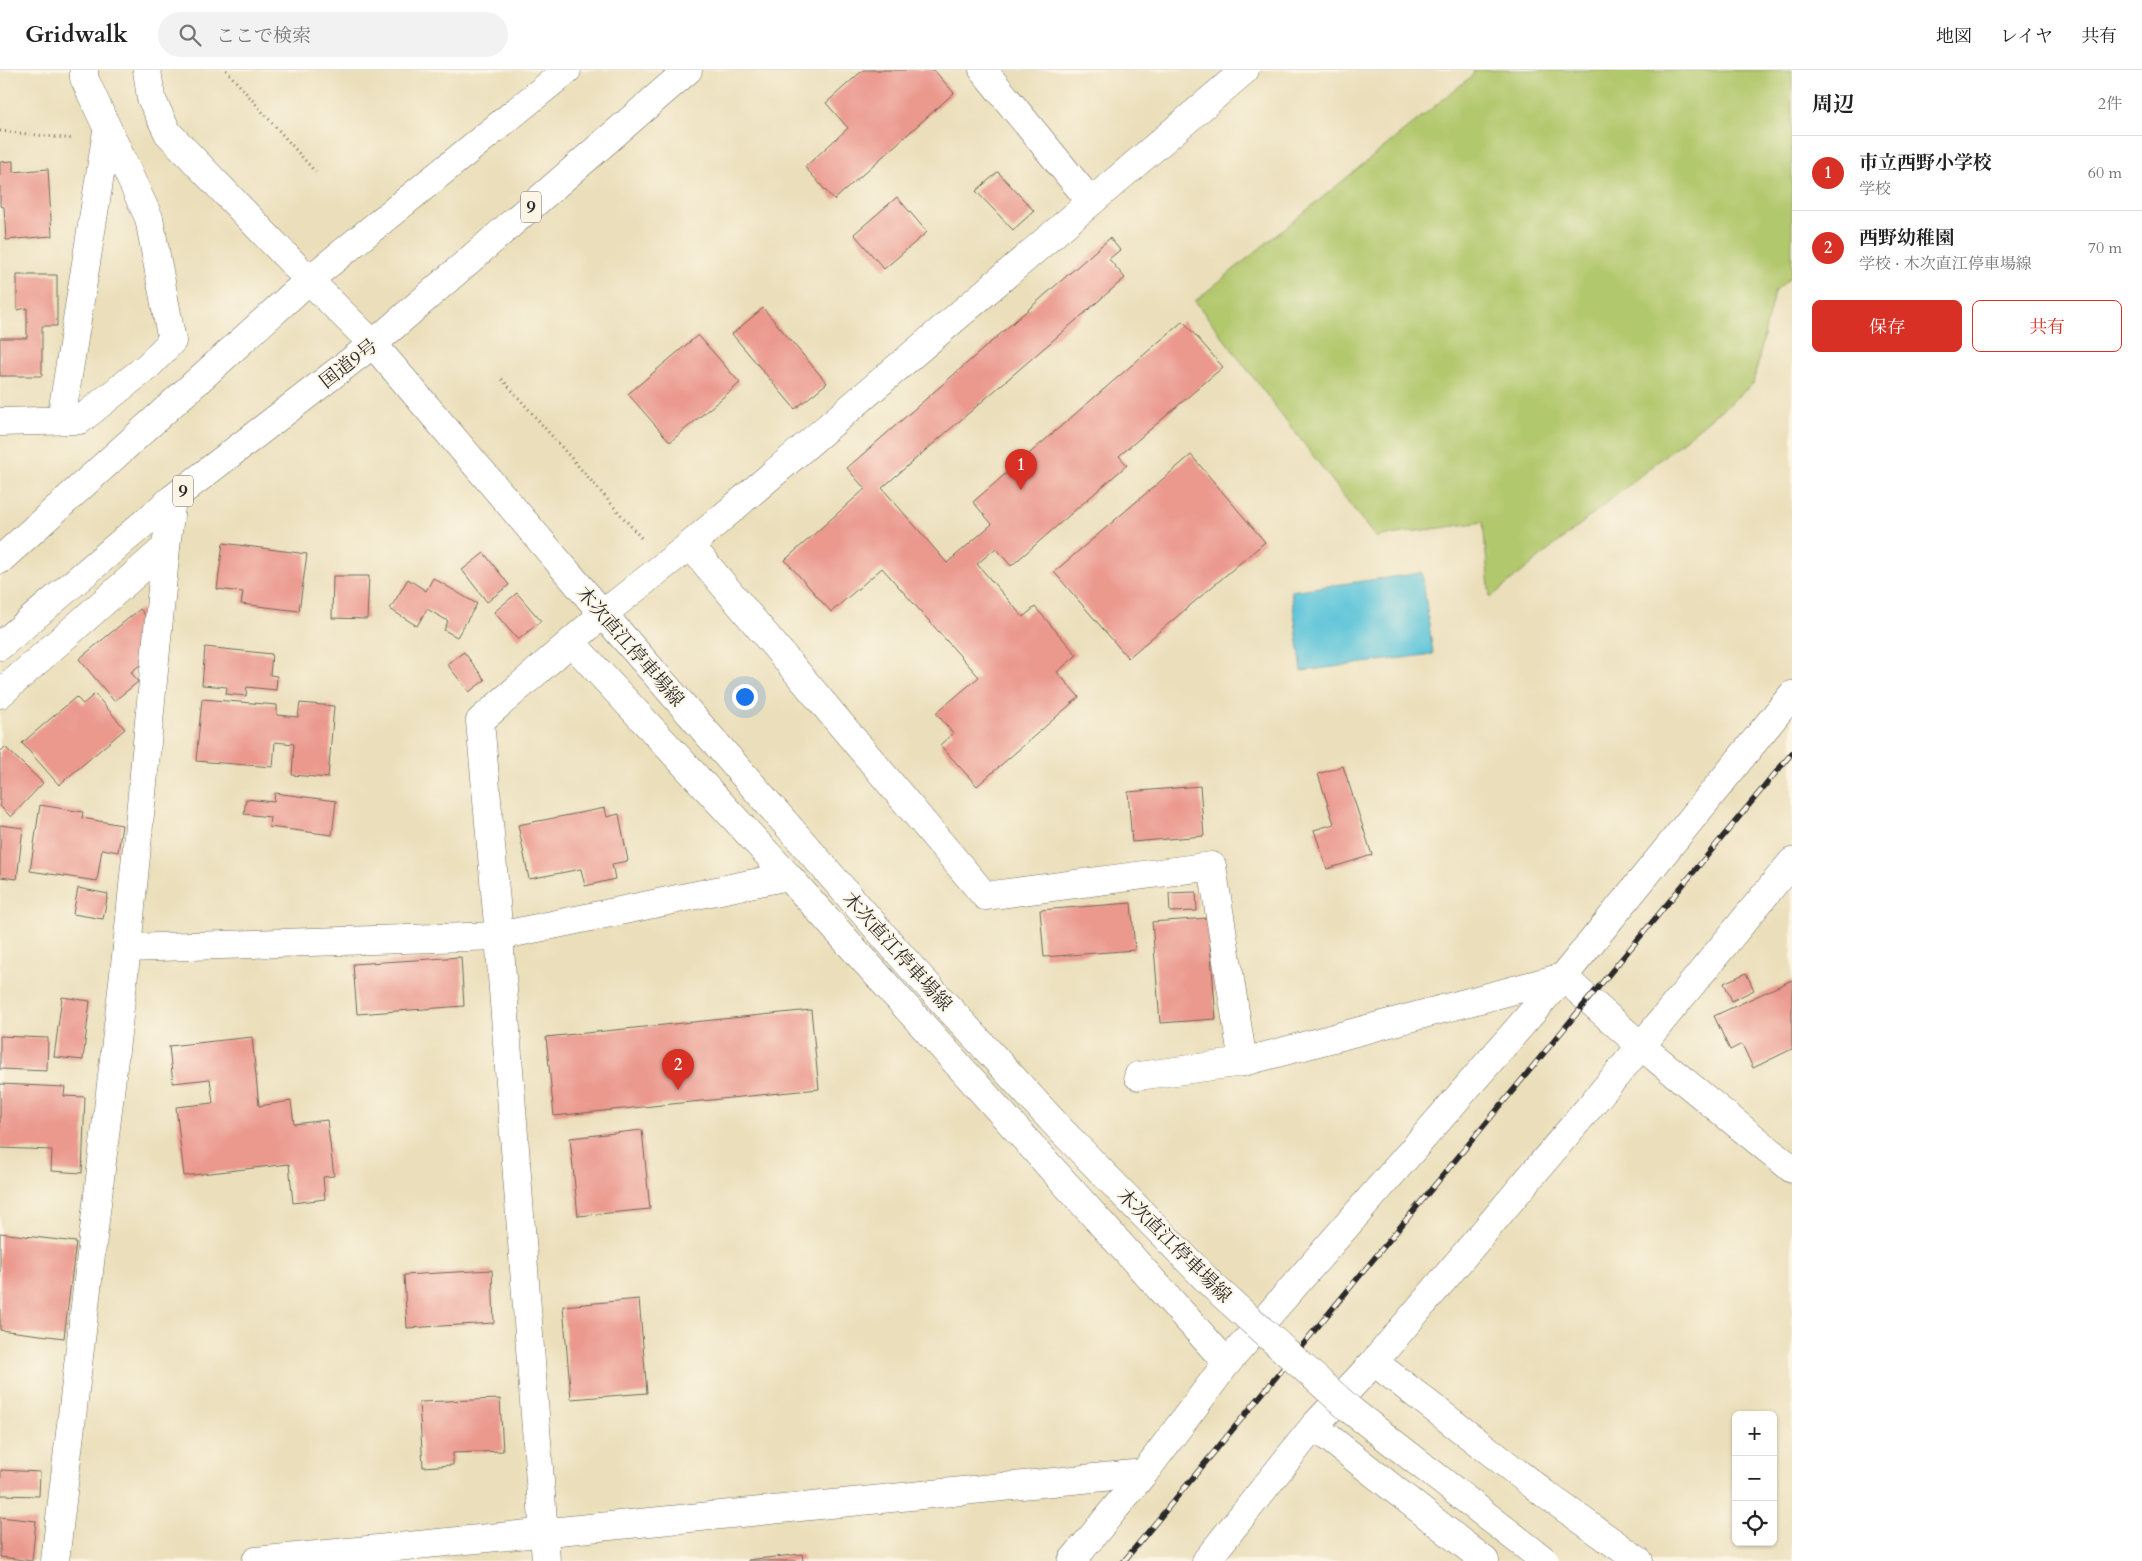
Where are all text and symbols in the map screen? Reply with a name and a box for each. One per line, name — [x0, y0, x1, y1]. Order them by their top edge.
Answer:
search box — [158, 12, 508, 57]
text: Gridwalk — [25, 18, 128, 51]
icon: search — [176, 21, 204, 49]
text: ここで検索 — [216, 23, 311, 49]
text: 地図 — [1936, 24, 1972, 49]
text: レイヤ — [2000, 24, 2053, 49]
text: 共有 — [2081, 24, 2117, 49]
text: 周辺 — [1812, 90, 1854, 119]
text: 2件 — [2098, 93, 2122, 115]
text: 市立西野小学校 — [1859, 150, 1992, 176]
text: 1 — [1824, 162, 1832, 184]
text: 60 m — [2088, 162, 2122, 184]
text: 学校 — [1859, 178, 1891, 200]
road number: 9 — [521, 191, 541, 222]
text: 西野幼稚園 — [1859, 225, 1954, 251]
text: 2 — [1824, 237, 1832, 259]
text: 70 m — [2088, 237, 2122, 259]
text: 学校 · 木次直江停車場線 — [1859, 253, 2032, 275]
button: 保存 — [1812, 300, 1962, 352]
button: 共有 — [1972, 300, 2122, 352]
street label: 国道9号 — [314, 333, 383, 395]
pin: 1 — [1005, 449, 1037, 490]
road number: 9 — [173, 476, 193, 506]
street label: 木次直江停車場線 — [571, 581, 690, 713]
your location — [732, 684, 758, 710]
street label: 木次直江停車場線 — [837, 886, 958, 1017]
pin: 2 — [662, 1049, 694, 1090]
street label: 木次直江停車場線 — [1111, 1183, 1237, 1309]
map controls — [1732, 1411, 1777, 1546]
button: + — [1732, 1411, 1777, 1456]
button: − — [1732, 1456, 1777, 1501]
button: locate — [1732, 1501, 1777, 1546]

